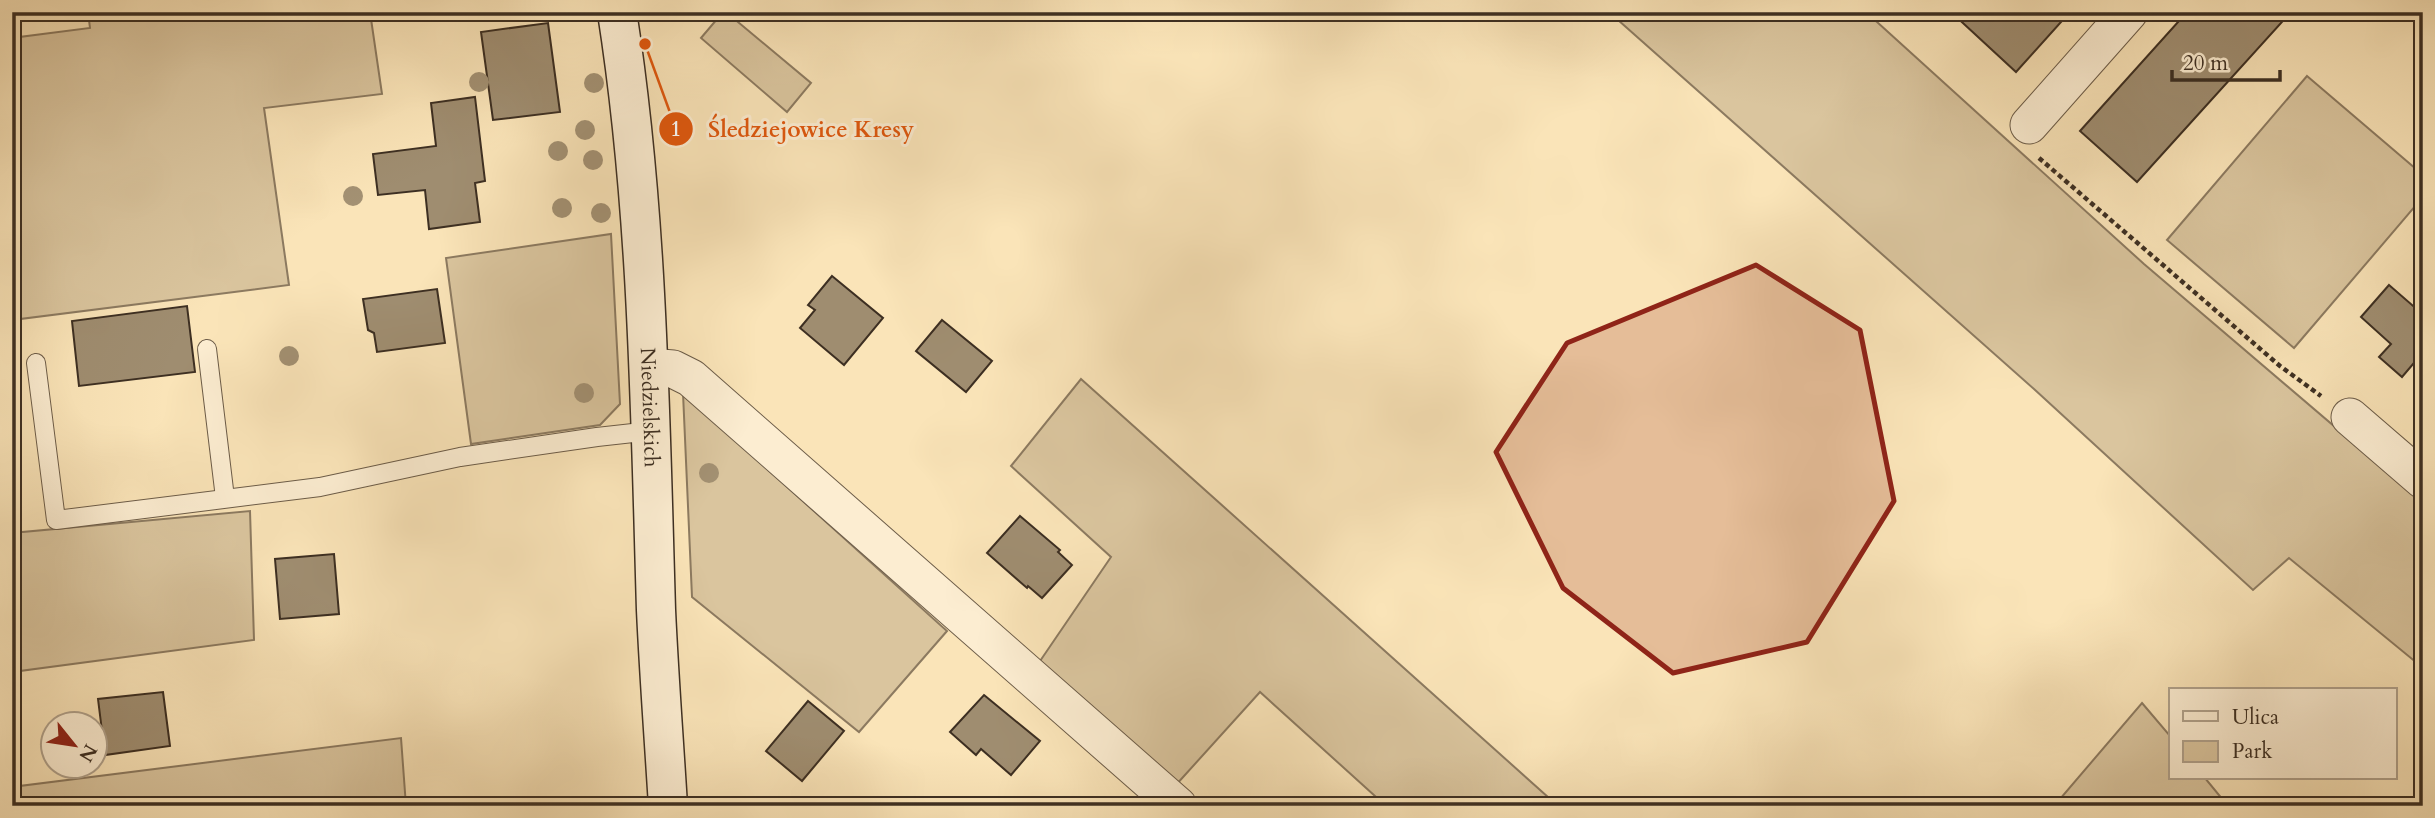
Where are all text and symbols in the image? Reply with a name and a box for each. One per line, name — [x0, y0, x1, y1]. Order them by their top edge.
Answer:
scale bar — [2172, 38, 2281, 82]
text: 20 m — [2183, 49, 2228, 78]
callout: Śledziejowice Kresy — [659, 107, 928, 151]
text: Śledziejowice Kresy — [708, 113, 914, 145]
text: 1 — [671, 115, 681, 144]
street label: Niedzielskich — [633, 347, 666, 468]
legend — [2169, 688, 2396, 780]
text: Ulica — [2232, 703, 2279, 732]
north arrow — [38, 710, 108, 780]
text: Park — [2232, 737, 2273, 766]
text: N — [72, 739, 103, 767]

